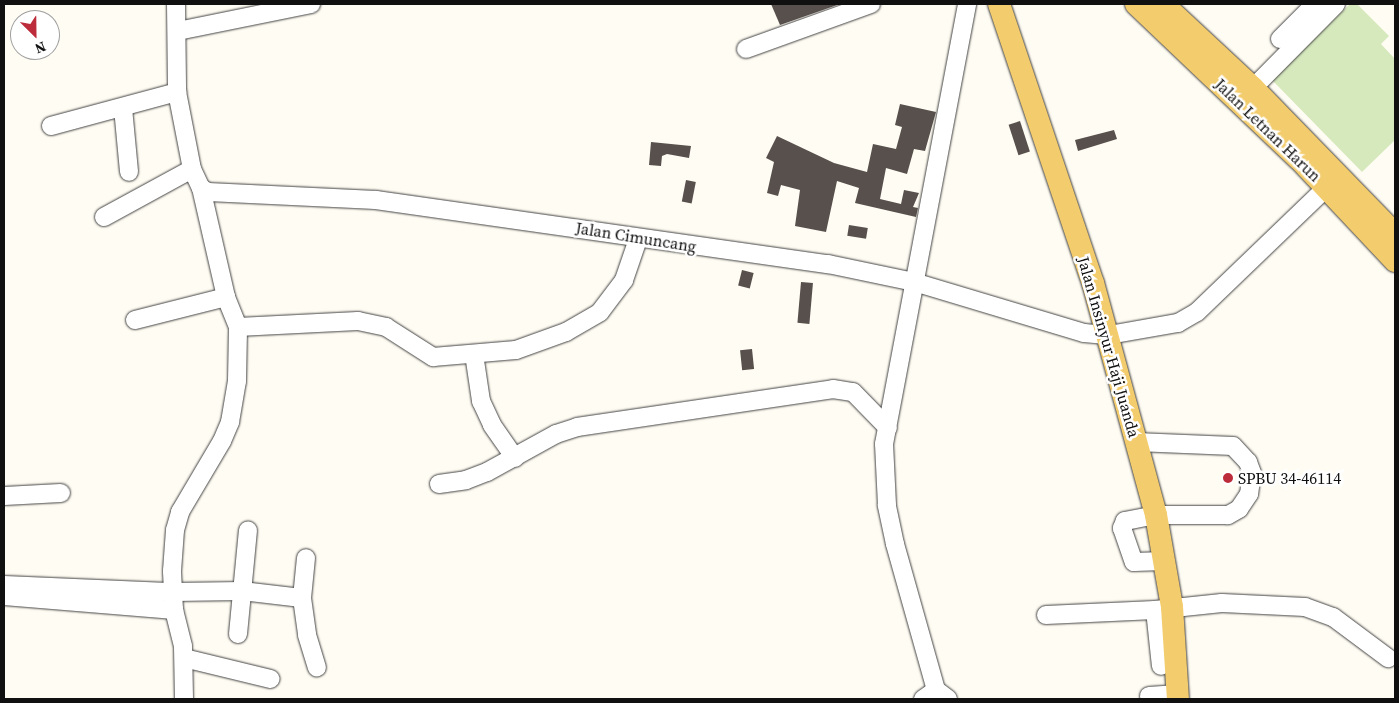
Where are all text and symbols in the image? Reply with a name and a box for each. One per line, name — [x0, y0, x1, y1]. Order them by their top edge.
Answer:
north arrow — [10, 10, 60, 60]
text: N — [32, 37, 49, 59]
street label: Jalan Letnan Harun — [1211, 74, 1325, 186]
street label: Jalan Cimuncang — [574, 218, 698, 256]
street label: Jalan Insinyur Haji Juanda — [1074, 254, 1144, 440]
place label: SPBU 34-46114 — [1238, 468, 1341, 488]
marker: SPBU 34-46114 — [1222, 472, 1234, 484]

